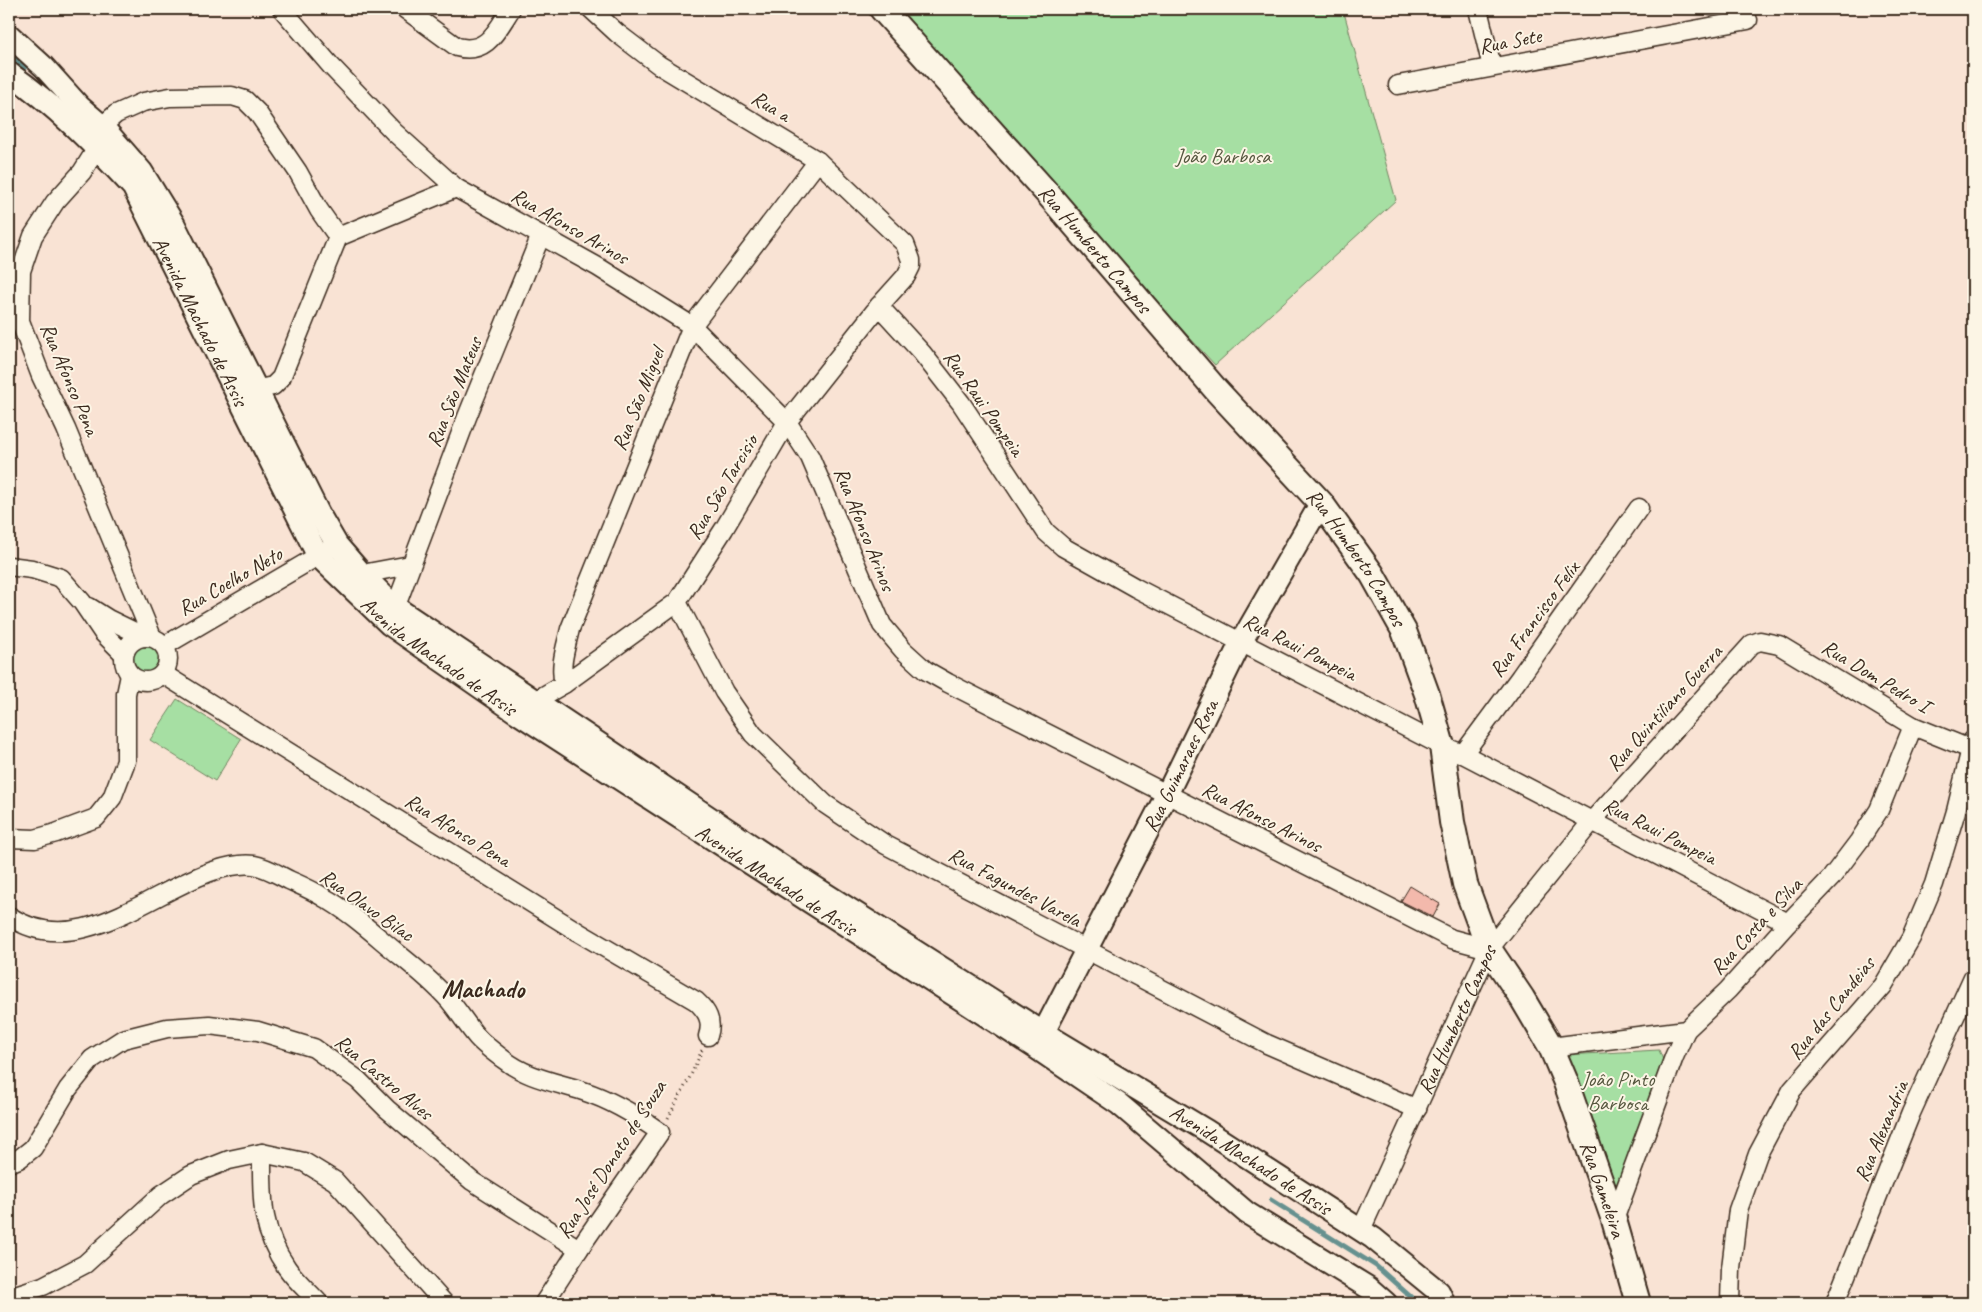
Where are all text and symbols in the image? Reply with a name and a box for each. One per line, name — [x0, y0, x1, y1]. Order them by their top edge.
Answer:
street label: Rua Sete — [1477, 22, 1545, 60]
street label: Rua a — [747, 84, 797, 129]
park label: João Barbosa — [1174, 143, 1272, 169]
street label: Rua Humberto Campos — [1033, 180, 1158, 320]
street label: Rua Afonso Arinos — [507, 182, 635, 271]
street label: Avenida Machado de Assis — [147, 232, 255, 412]
street label: Rua Afonso Pena — [35, 319, 106, 441]
street label: Rua São Mateus — [420, 332, 488, 451]
street label: Rua São Miguel — [606, 341, 672, 454]
street label: Rua Raui Pompeia — [938, 345, 1031, 463]
street label: Rua São Tarcisio — [681, 428, 765, 544]
street label: Rua Afonso Arinos — [828, 463, 902, 596]
street label: Rua Humberto Campos — [1301, 483, 1413, 632]
street label: Rua Coelho Neto — [173, 540, 288, 621]
street label: Rua Francisco Felix — [1483, 555, 1586, 682]
street label: Avenida Machado de Assis — [355, 591, 523, 722]
street label: Rua Raui Pompeia — [1239, 607, 1363, 688]
street label: Rua Dom Pedro I — [1817, 634, 1939, 721]
street label: Rua Quintiliano Guerra — [1600, 638, 1729, 777]
street label: Rua Guimaraes Rosa — [1137, 693, 1225, 836]
street label: Rua Afonso Arinos — [1198, 776, 1328, 859]
street label: Rua Afonso Pena — [400, 787, 518, 874]
street label: Rua Raui Pompeia — [1599, 791, 1723, 872]
street label: Avenida Machado de Assis — [691, 819, 863, 943]
street label: Rua Fagundes Varela — [944, 841, 1087, 934]
street label: Rua Olavo Bilac — [315, 863, 420, 948]
street label: Rua Costa e Silva — [1704, 871, 1809, 980]
street label: Rua Humberto Campos — [1412, 940, 1503, 1098]
street label: Rua das Candeias — [1782, 950, 1882, 1065]
district label: Machado — [442, 972, 526, 1005]
street label: Rua Castro Alves — [330, 1029, 440, 1127]
park label: Joâo Pinto Barbosa — [1581, 1066, 1656, 1116]
street label: Rua José Donato de Souza — [550, 1074, 673, 1243]
street label: Rua Alexandria — [1848, 1074, 1915, 1185]
street label: Avenida Machado de Assis — [1165, 1099, 1338, 1222]
street label: Rua Gameleira — [1574, 1138, 1632, 1243]

